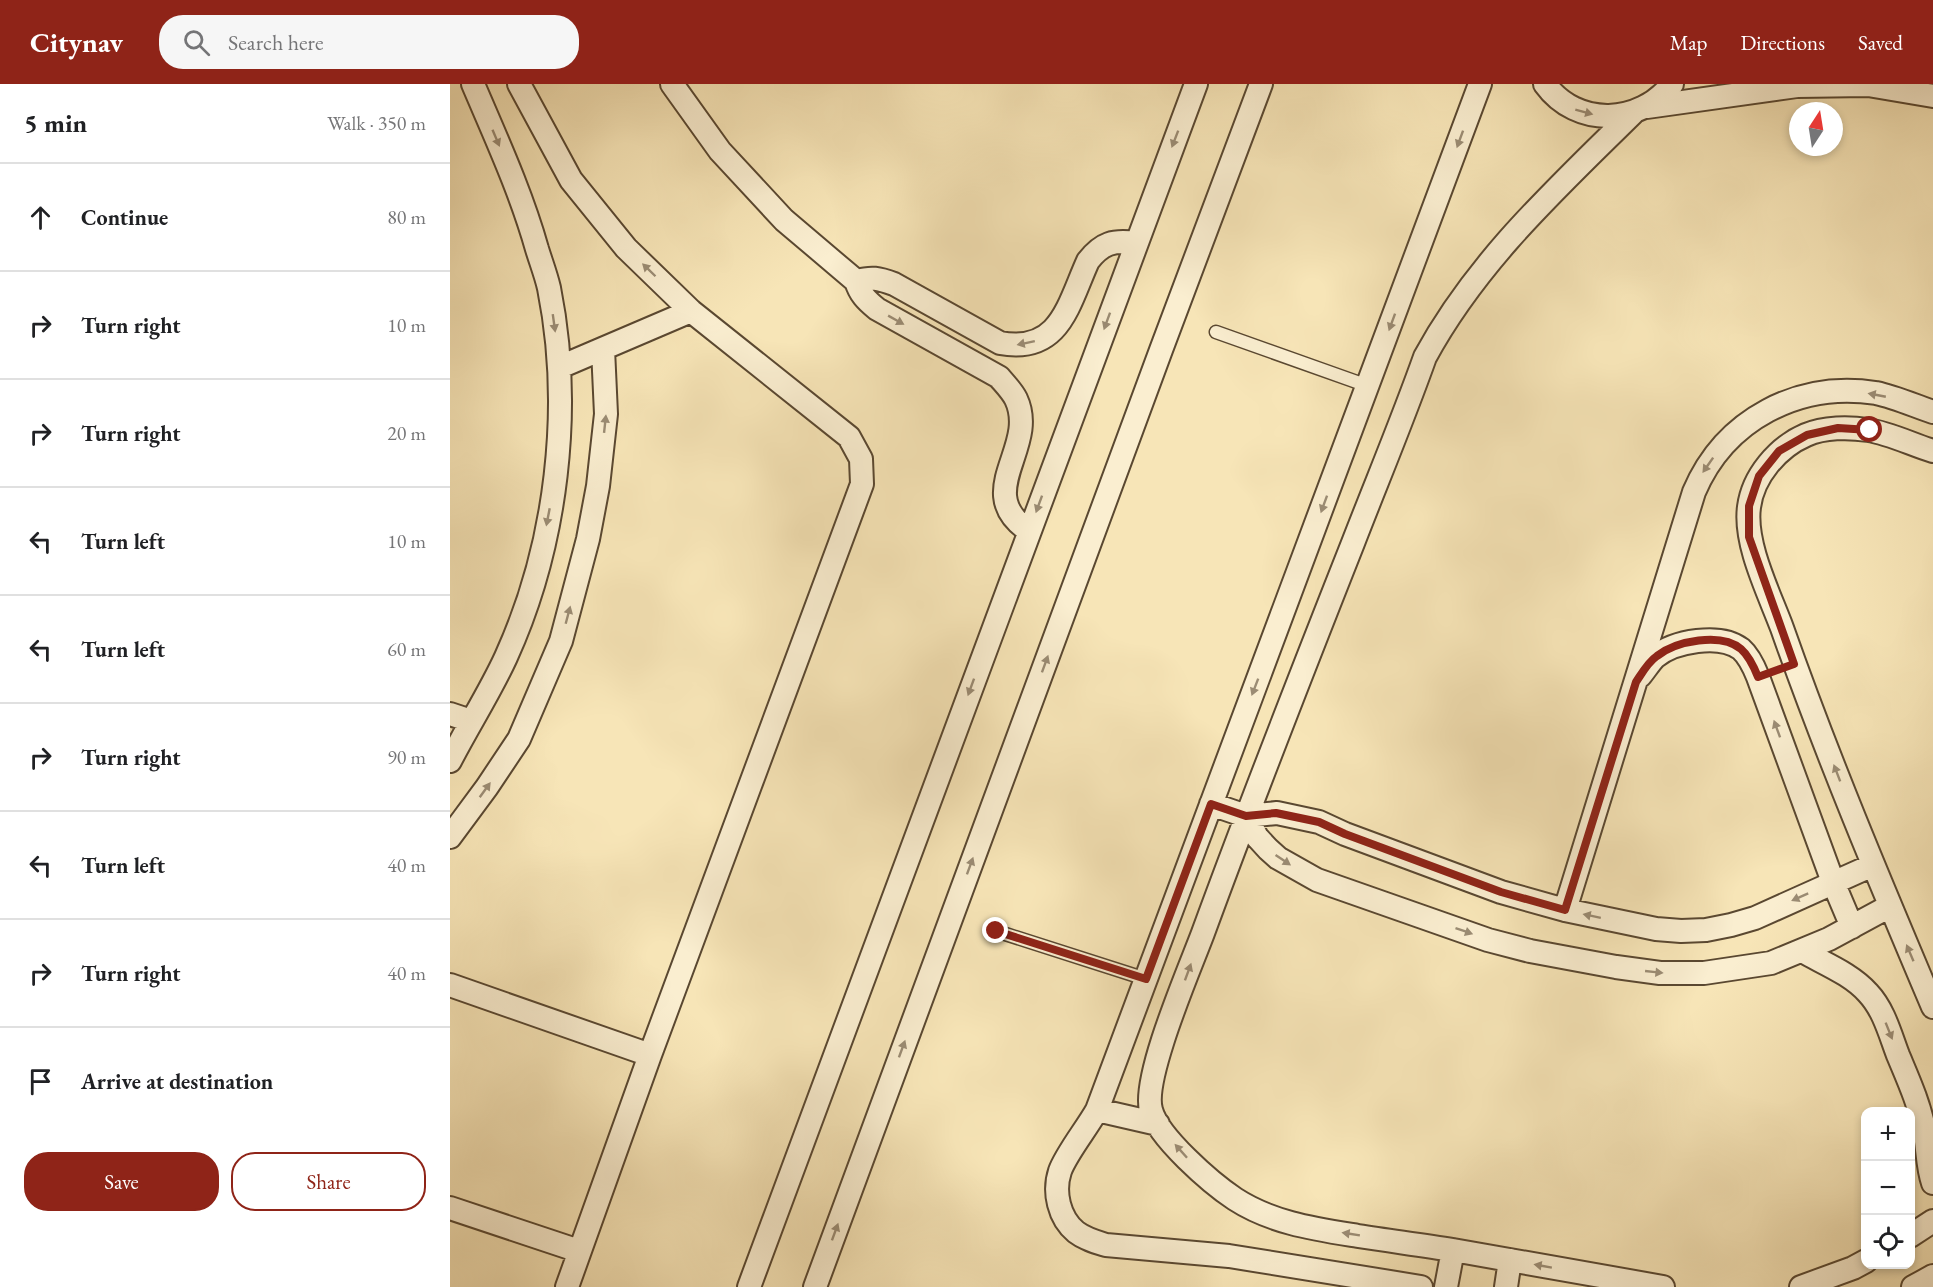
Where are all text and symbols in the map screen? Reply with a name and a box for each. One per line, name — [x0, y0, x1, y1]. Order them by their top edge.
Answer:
search box — [159, 15, 579, 69]
text: Citynav — [30, 24, 123, 60]
icon: search — [180, 26, 213, 59]
text: Search here — [228, 28, 324, 57]
text: Map — [1670, 29, 1707, 56]
text: Directions — [1740, 29, 1825, 56]
text: Saved — [1858, 29, 1903, 56]
north arrow — [1789, 102, 1843, 156]
text: 5 min — [24, 106, 87, 140]
one-way arrow — [1575, 107, 1593, 117]
text: Walk · 350 m — [327, 110, 426, 136]
one-way arrow — [492, 129, 501, 147]
one-way arrow — [1170, 130, 1180, 148]
one-way arrow — [1455, 130, 1464, 148]
icon: ahead — [24, 201, 57, 234]
text: Continue — [81, 203, 168, 232]
text: 80 m — [387, 204, 426, 230]
one-way arrow — [642, 264, 656, 278]
icon: right — [24, 309, 57, 342]
text: Turn right — [81, 311, 180, 340]
text: 10 m — [387, 312, 426, 338]
one-way arrow — [1101, 312, 1111, 330]
one-way arrow — [1387, 313, 1397, 331]
one-way arrow — [549, 314, 558, 333]
one-way arrow — [888, 315, 905, 325]
one-way arrow — [1017, 339, 1036, 348]
one-way arrow — [1868, 390, 1887, 399]
one-way arrow — [600, 415, 610, 434]
route start — [1856, 416, 1882, 442]
icon: right — [24, 417, 57, 450]
text: Turn right — [81, 419, 180, 448]
text: 20 m — [387, 420, 426, 446]
one-way arrow — [1703, 457, 1714, 473]
one-way arrow — [1033, 495, 1043, 513]
one-way arrow — [1319, 496, 1329, 514]
one-way arrow — [544, 508, 553, 527]
icon: left — [24, 525, 57, 558]
text: Turn left — [81, 527, 165, 556]
text: 10 m — [387, 528, 426, 554]
one-way arrow — [564, 606, 573, 624]
icon: left — [24, 633, 57, 666]
text: Turn left — [81, 635, 165, 664]
text: 60 m — [387, 636, 426, 662]
one-way arrow — [1040, 654, 1050, 672]
one-way arrow — [966, 678, 976, 696]
one-way arrow — [1250, 678, 1260, 696]
one-way arrow — [1771, 719, 1781, 737]
icon: right — [24, 741, 57, 774]
text: Turn right — [81, 743, 180, 772]
text: 90 m — [387, 744, 426, 770]
one-way arrow — [1832, 764, 1841, 782]
one-way arrow — [479, 783, 491, 799]
icon: left — [24, 849, 57, 882]
text: Turn left — [81, 851, 165, 880]
text: 40 m — [387, 852, 426, 878]
one-way arrow — [1274, 854, 1290, 866]
one-way arrow — [966, 857, 975, 875]
one-way arrow — [1790, 892, 1808, 902]
one-way arrow — [1582, 910, 1601, 920]
route end — [982, 917, 1008, 943]
one-way arrow — [1455, 927, 1473, 937]
one-way arrow — [1905, 944, 1915, 962]
icon: right — [24, 957, 57, 990]
text: Turn right — [81, 959, 180, 988]
text: 40 m — [387, 960, 426, 986]
one-way arrow — [1184, 963, 1194, 981]
one-way arrow — [1644, 967, 1663, 977]
one-way arrow — [1884, 1022, 1894, 1040]
one-way arrow — [898, 1040, 908, 1058]
icon: arrive — [24, 1065, 57, 1098]
text: Arrive at destination — [81, 1067, 273, 1096]
map controls — [1861, 1107, 1915, 1269]
button: + — [1861, 1107, 1915, 1161]
one-way arrow — [1175, 1144, 1188, 1159]
button: Save — [24, 1152, 219, 1211]
button: Share — [231, 1152, 426, 1211]
button: − — [1861, 1161, 1915, 1215]
button: locate — [1861, 1215, 1915, 1269]
one-way arrow — [831, 1223, 840, 1241]
one-way arrow — [1341, 1230, 1360, 1239]
one-way arrow — [1534, 1261, 1553, 1270]

